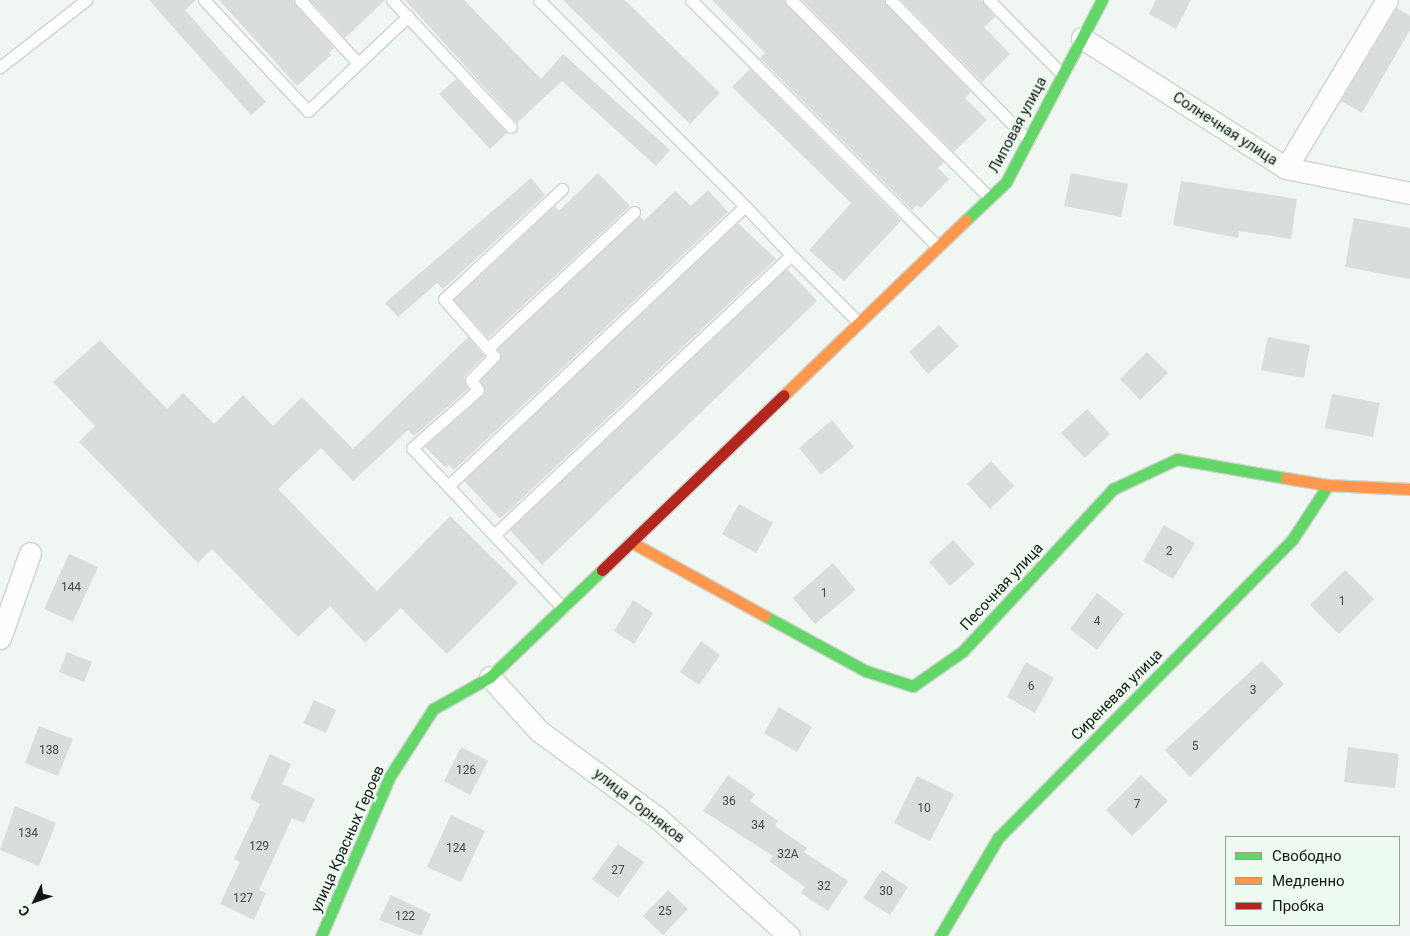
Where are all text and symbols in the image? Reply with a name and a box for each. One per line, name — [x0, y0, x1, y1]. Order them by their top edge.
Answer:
street label: Липовая улица — [985, 74, 1051, 176]
street label: Солнечная улица — [1169, 88, 1281, 170]
street label: Песочная улица — [957, 539, 1047, 635]
house number: 2 — [1166, 545, 1172, 559]
house number: 144 — [61, 581, 81, 595]
house number: 1 — [821, 587, 827, 601]
house number: 1 — [1339, 595, 1345, 609]
house number: 4 — [1094, 615, 1100, 629]
street label: Сиреневая улица — [1068, 646, 1166, 744]
house number: 6 — [1028, 680, 1034, 694]
house number: 3 — [1250, 684, 1256, 698]
house number: 5 — [1192, 740, 1198, 754]
house number: 138 — [39, 744, 59, 758]
street label: улица Красных Героев — [308, 763, 388, 915]
house number: 126 — [456, 764, 476, 778]
street label: улица Горняков — [590, 765, 688, 847]
house number: 36 — [722, 795, 736, 809]
house number: 7 — [1134, 798, 1140, 812]
house number: 10 — [917, 802, 931, 816]
house number: 34 — [751, 819, 765, 833]
house number: 134 — [18, 827, 38, 841]
legend — [1225, 836, 1400, 926]
house number: 129 — [249, 840, 269, 854]
house number: 124 — [446, 842, 466, 856]
text: Свободно — [1272, 847, 1341, 865]
house number: 32А — [777, 848, 799, 862]
house number: 27 — [611, 864, 625, 878]
text: Медленно — [1272, 872, 1345, 890]
north arrow — [10, 876, 60, 926]
house number: 32 — [817, 880, 831, 894]
house number: 30 — [879, 885, 893, 899]
house number: 127 — [233, 892, 253, 906]
text: Пробка — [1272, 897, 1324, 915]
text: С — [15, 902, 33, 920]
house number: 25 — [658, 905, 672, 919]
house number: 122 — [395, 910, 415, 924]

